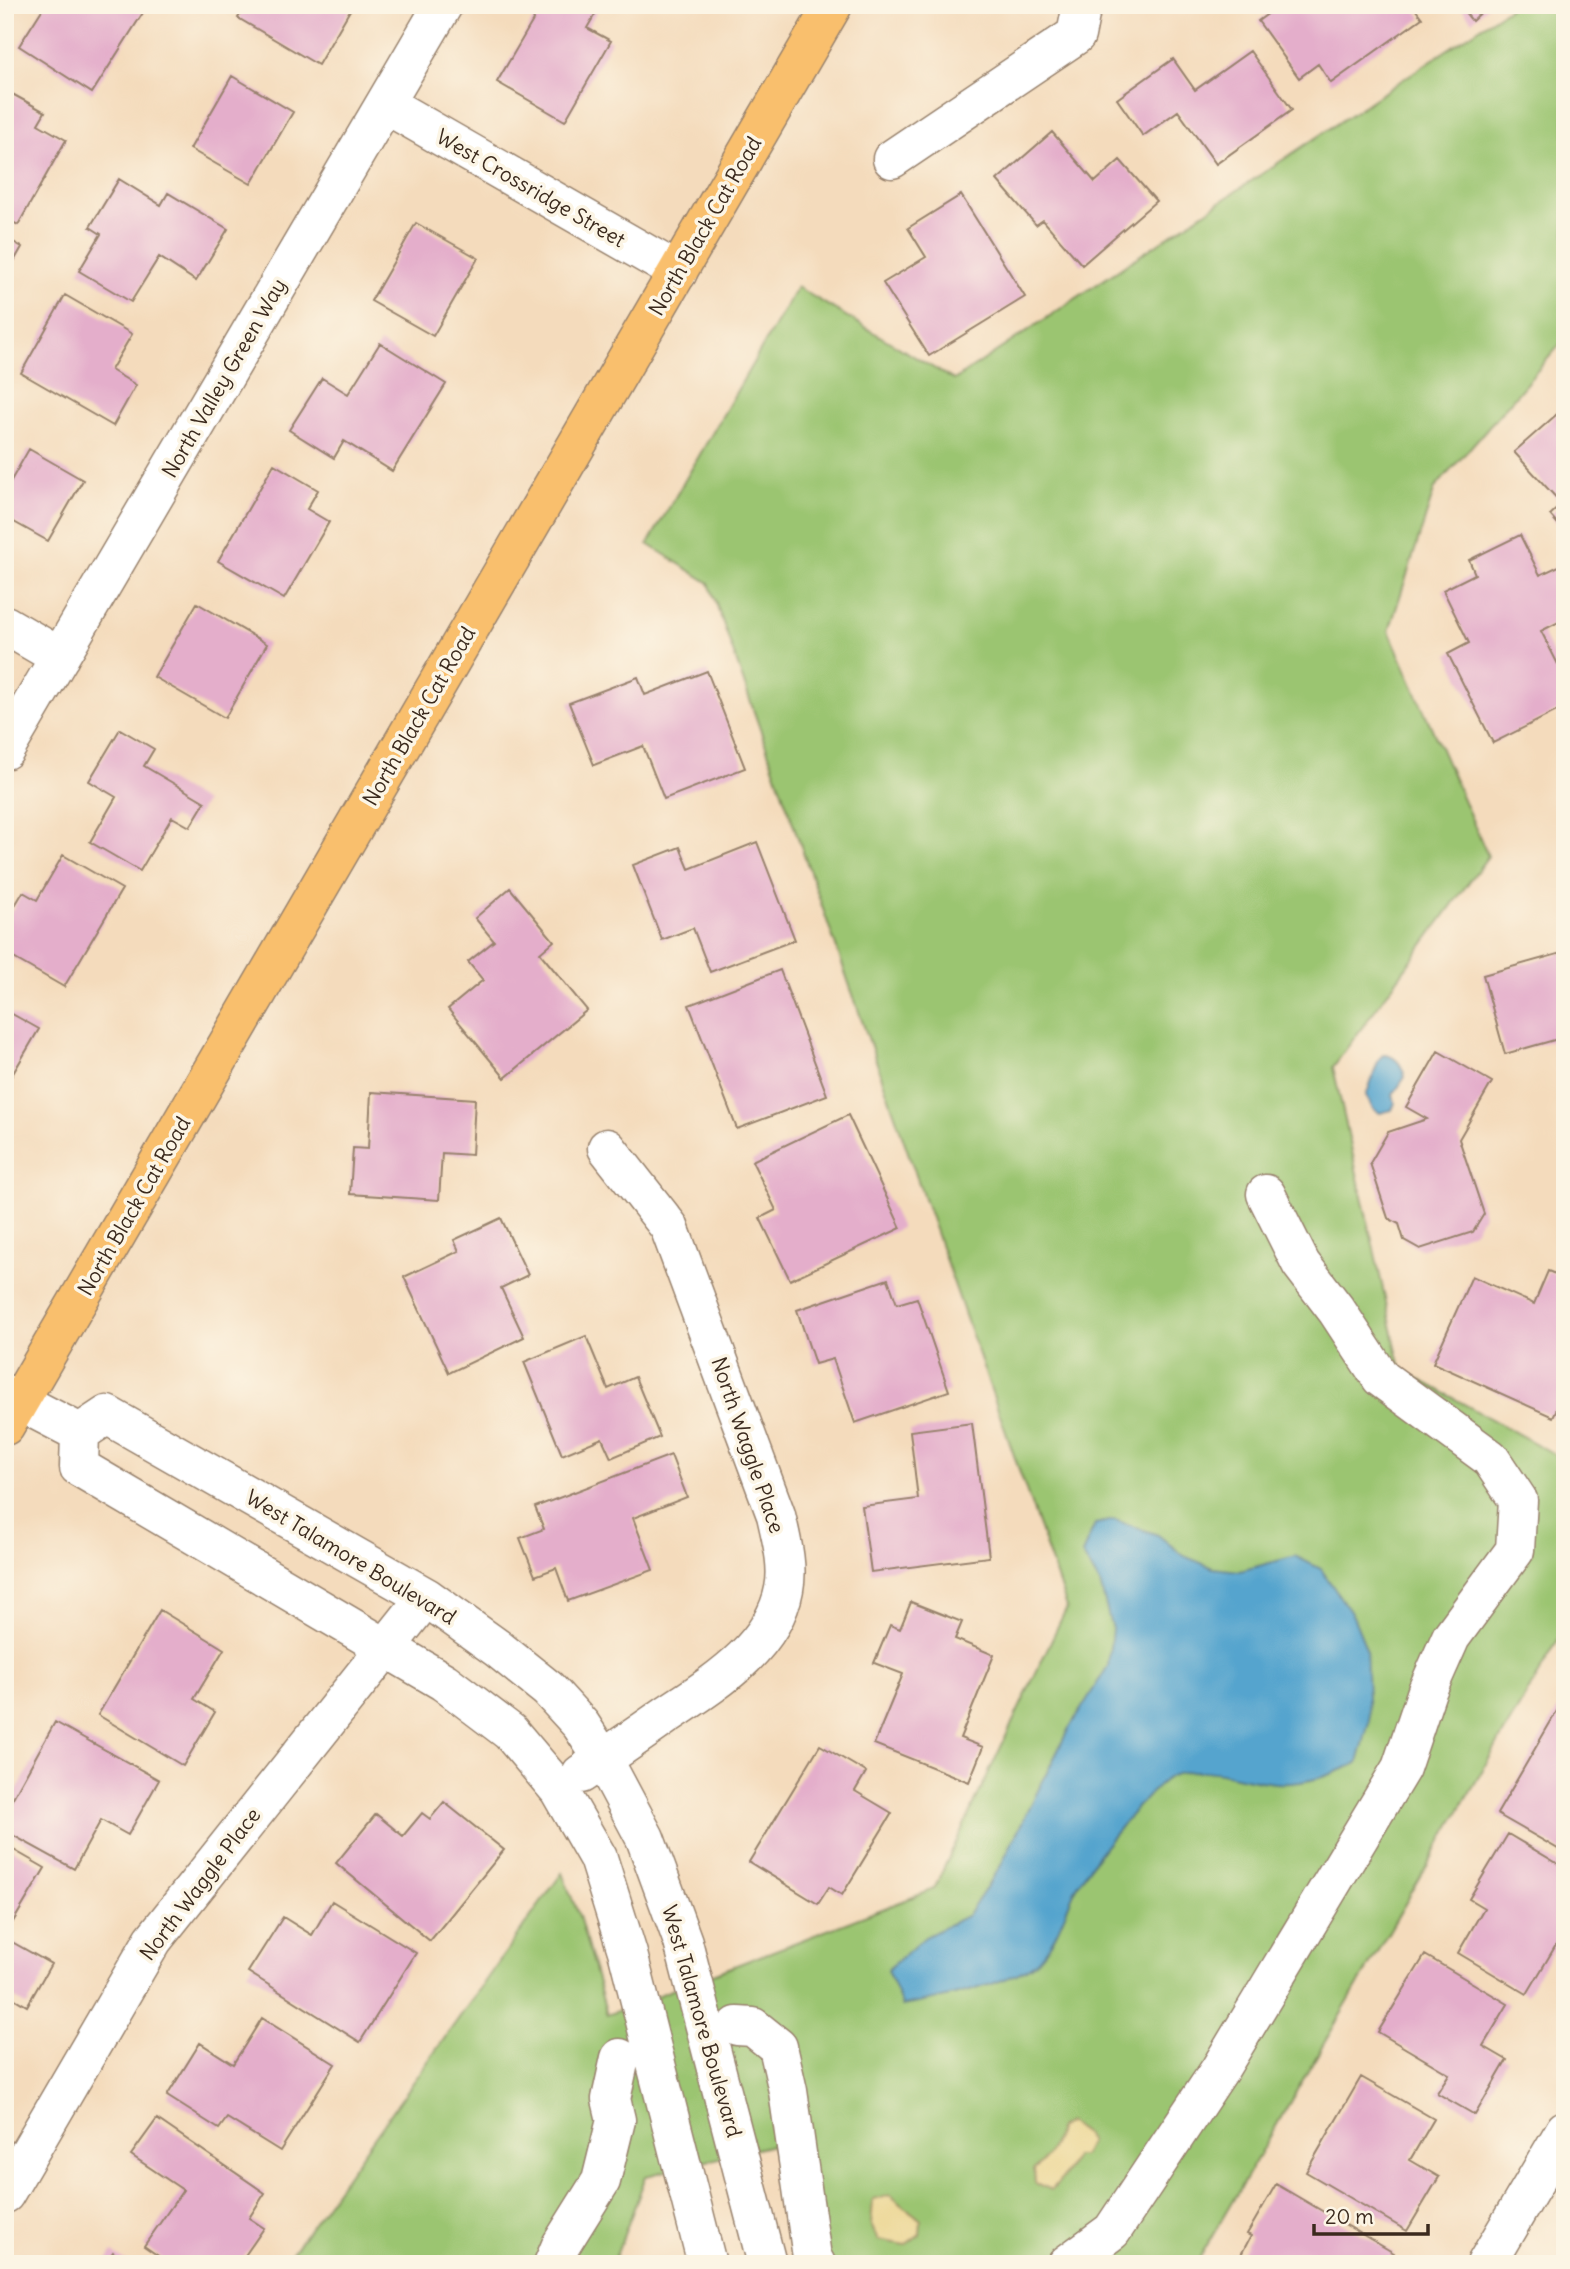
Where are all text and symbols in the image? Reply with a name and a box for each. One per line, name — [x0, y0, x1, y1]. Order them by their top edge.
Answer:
street label: West Crossridge Street — [432, 123, 630, 253]
street label: North Black Cat Road — [643, 132, 767, 320]
street label: North Valley Green Way — [156, 273, 292, 483]
street label: North Black Cat Road — [357, 622, 481, 810]
street label: North Black Cat Road — [72, 1112, 196, 1300]
street label: North Waggle Place — [705, 1353, 791, 1537]
street label: West Talamore Boulevard — [241, 1483, 461, 1631]
street label: North Waggle Place — [134, 1802, 266, 1966]
street label: West Talamore Boulevard — [656, 1902, 748, 2140]
scale bar — [1314, 2192, 1428, 2236]
text: 20 m — [1325, 2203, 1374, 2230]

